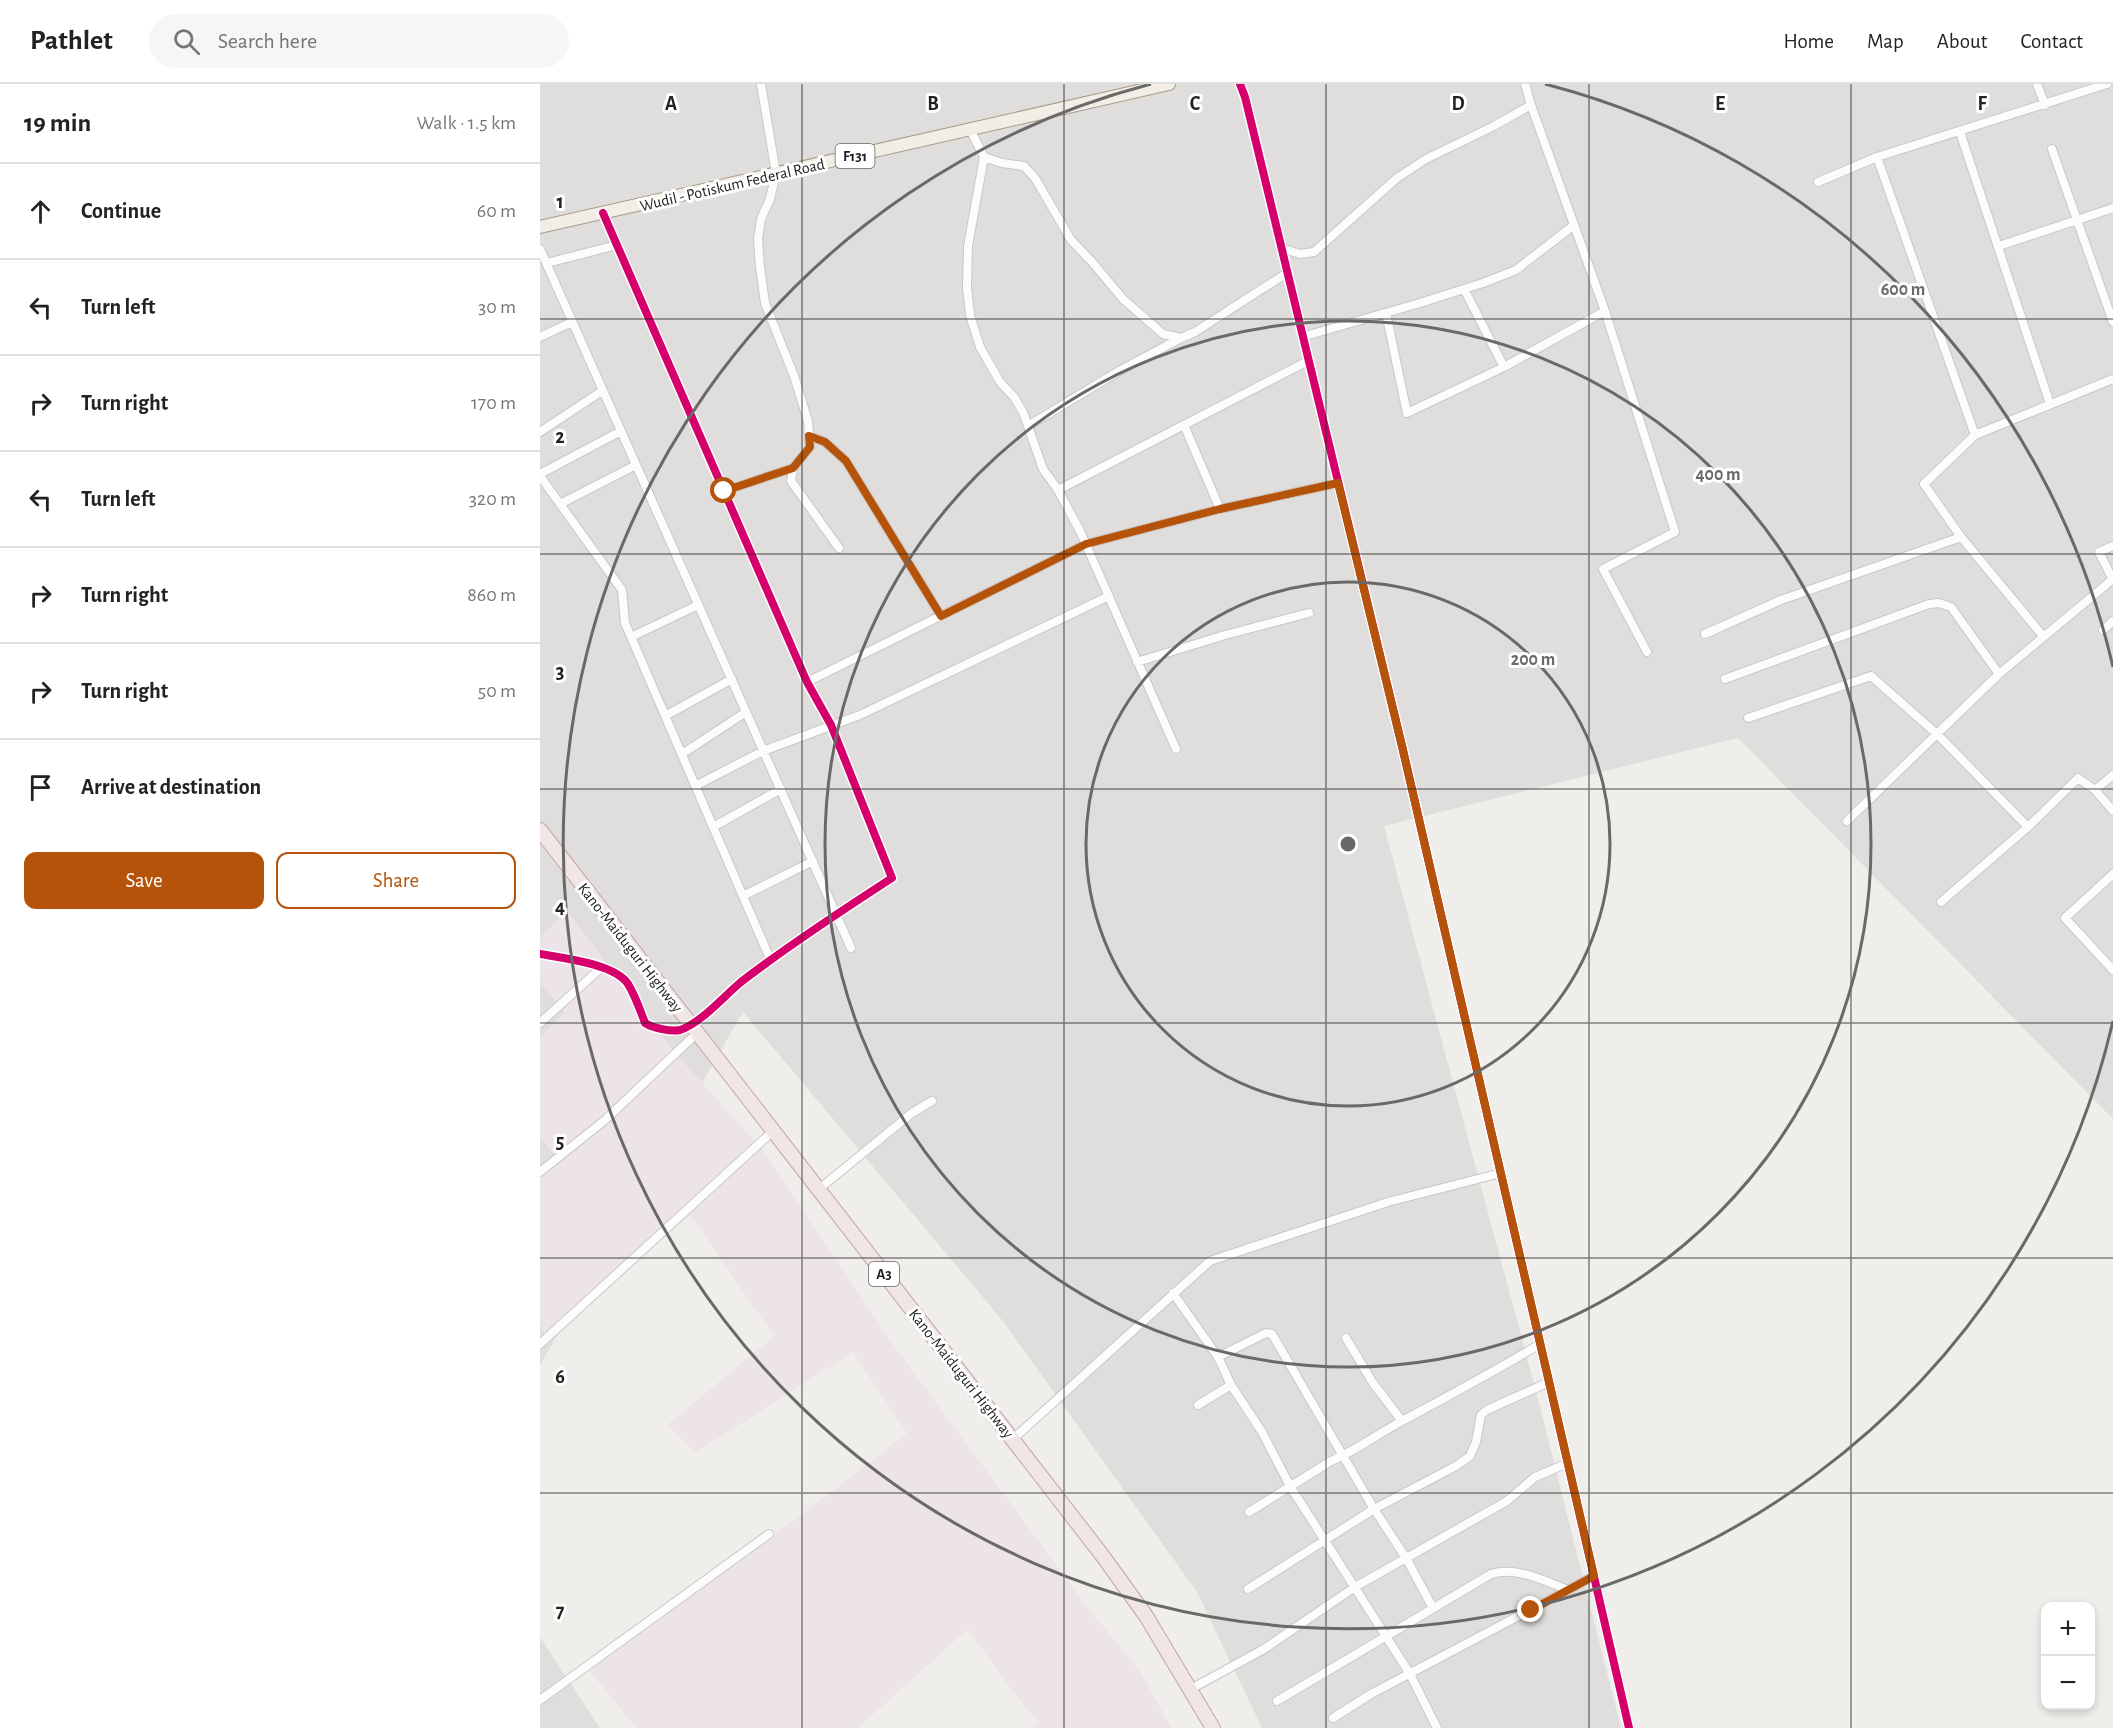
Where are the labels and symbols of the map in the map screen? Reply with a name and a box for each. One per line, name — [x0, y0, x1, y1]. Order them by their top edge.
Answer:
text: A — [665, 94, 677, 114]
text: B — [927, 94, 939, 114]
text: C — [1190, 94, 1201, 114]
text: D — [1451, 94, 1465, 114]
text: E — [1715, 94, 1725, 114]
text: F — [1977, 94, 1987, 114]
road number: F131 — [836, 144, 874, 168]
street label: Wudil - Potiskum Federal Road — [638, 156, 826, 214]
text: 1 — [556, 192, 564, 212]
text: 600 m — [1881, 281, 1925, 299]
text: 2 — [555, 427, 565, 447]
text: 400 m — [1695, 466, 1741, 484]
route start — [710, 477, 736, 503]
text: 200 m — [1511, 651, 1555, 669]
text: 3 — [556, 662, 564, 682]
centre of rings — [1338, 834, 1358, 854]
street label: Kano-Maiduguri Highway — [574, 880, 686, 1016]
text: 4 — [555, 897, 565, 917]
text: 5 — [556, 1132, 564, 1152]
road number: A3 — [869, 1262, 899, 1286]
street label: Kano-Maiduguri Highway — [905, 1306, 1017, 1442]
text: 6 — [555, 1367, 565, 1387]
route end — [1517, 1596, 1543, 1622]
text: 7 — [556, 1601, 565, 1621]

